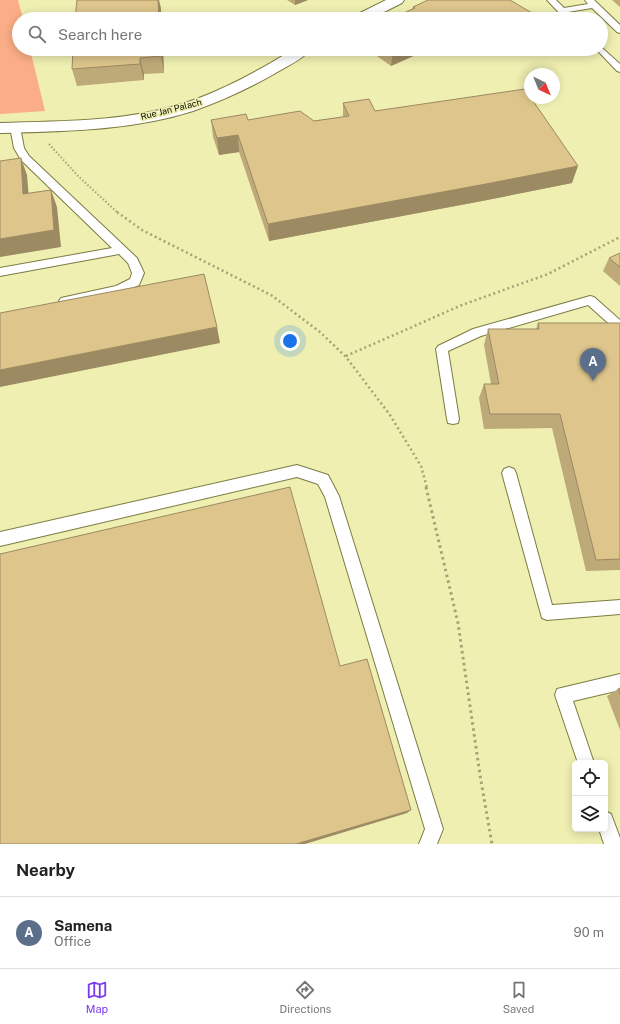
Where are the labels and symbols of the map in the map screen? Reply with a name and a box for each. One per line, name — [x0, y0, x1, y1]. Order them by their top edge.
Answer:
north arrow — [524, 68, 560, 104]
street label: Rue Jan Palach — [139, 96, 203, 122]
your location — [280, 331, 300, 351]
pin: A — [580, 348, 606, 381]

